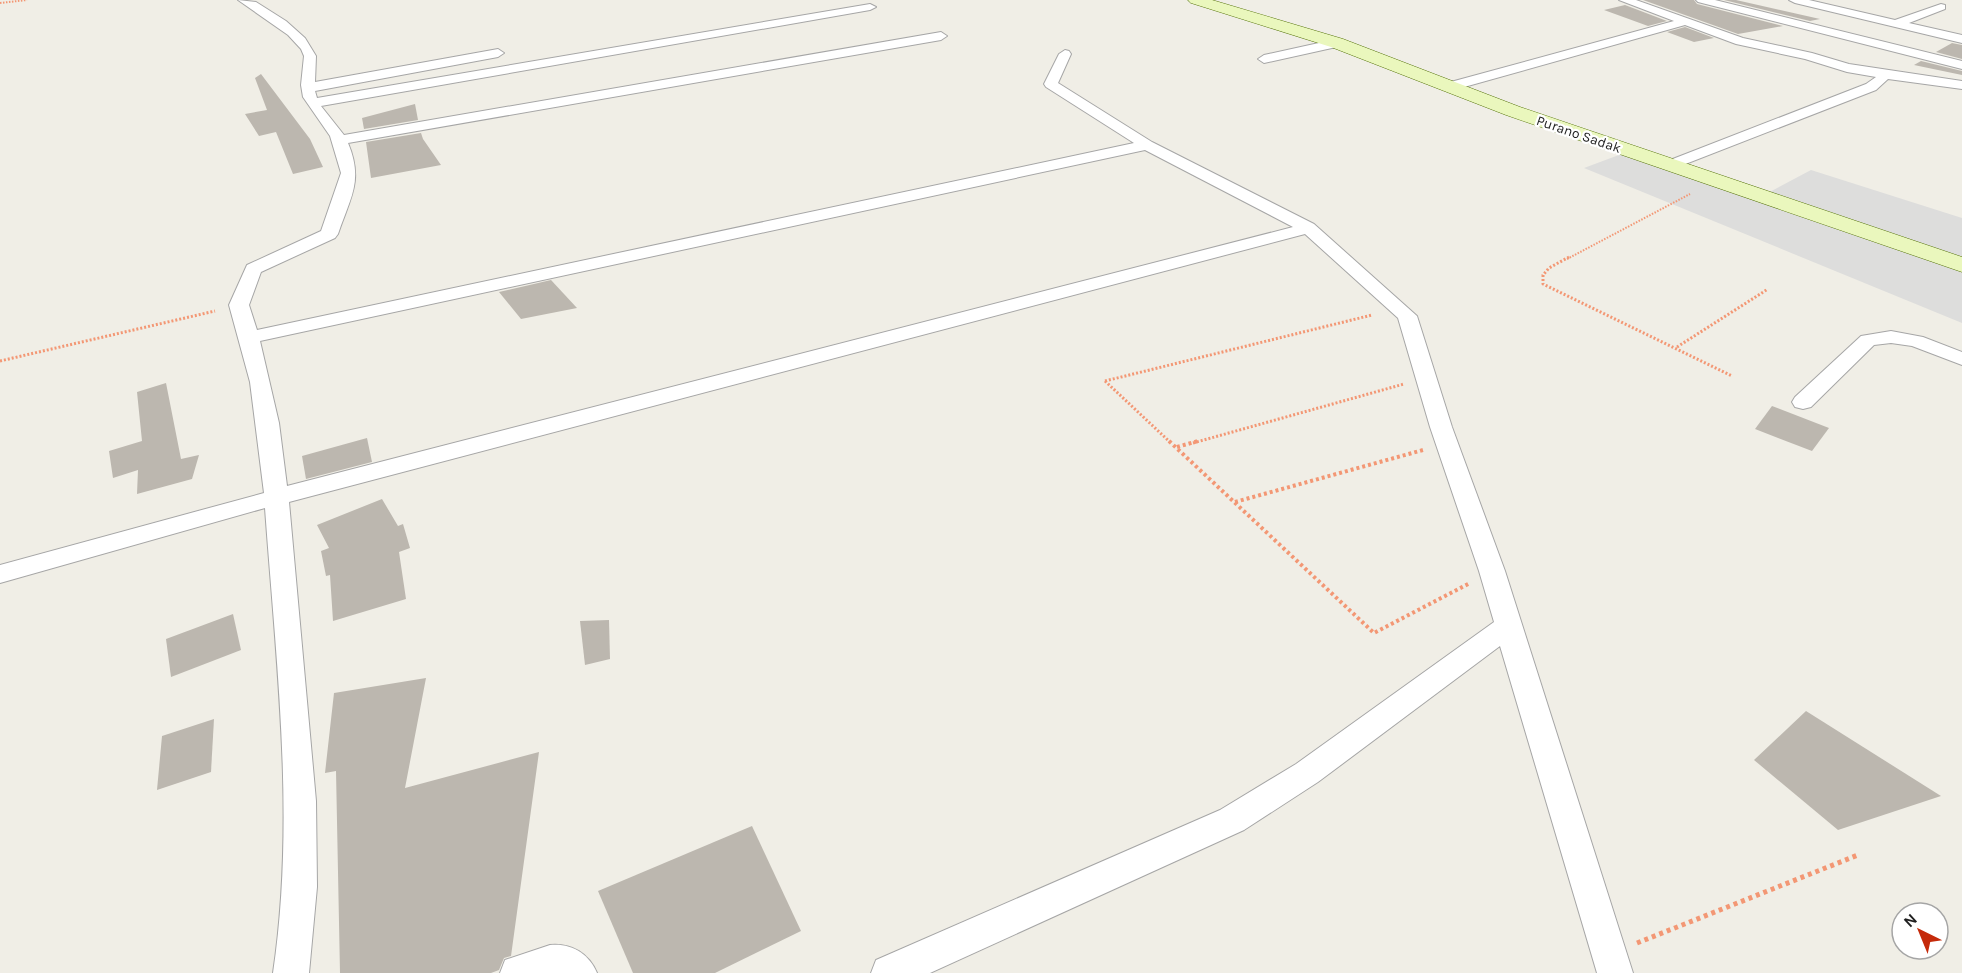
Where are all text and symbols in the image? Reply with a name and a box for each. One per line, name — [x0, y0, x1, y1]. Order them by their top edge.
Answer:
street label: Purano Sadak — [1534, 112, 1624, 157]
north arrow — [1890, 901, 1950, 961]
text: N — [1899, 910, 1921, 931]

